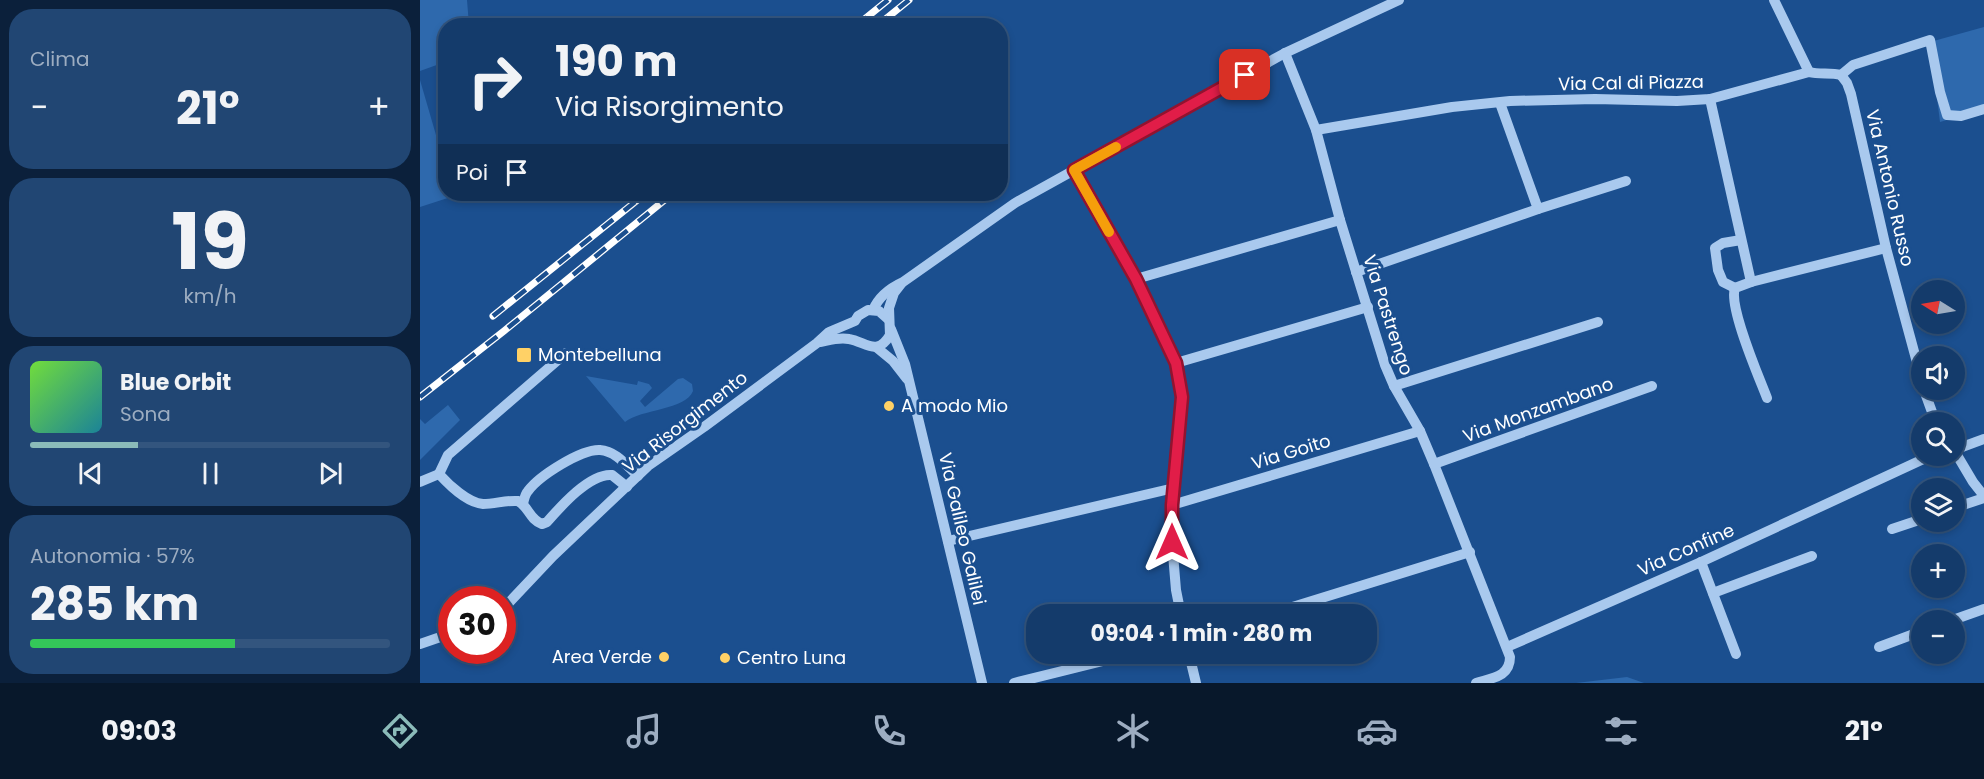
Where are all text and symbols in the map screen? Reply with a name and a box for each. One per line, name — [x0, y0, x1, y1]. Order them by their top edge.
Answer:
text: 190 m — [555, 32, 677, 91]
icon: right — [456, 42, 534, 120]
text: Clima — [30, 45, 89, 73]
pin — [1219, 49, 1270, 100]
icon: arrive — [1228, 58, 1261, 91]
street label: Via Cal di Piazza — [1558, 69, 1704, 96]
text: 21° — [176, 77, 240, 140]
text: − — [30, 84, 48, 131]
text: + — [367, 84, 390, 131]
text: Via Risorgimento — [555, 88, 784, 125]
street label: Via Antonio Russo — [1860, 107, 1921, 269]
icon: arrive — [500, 156, 533, 189]
text: Poi — [456, 157, 488, 188]
text: 19 — [171, 187, 249, 296]
street label: Via Pastrengo — [1357, 251, 1420, 378]
north arrow — [1911, 280, 1965, 334]
map controls — [1911, 280, 1965, 664]
text: km/h — [183, 282, 237, 310]
place label: Montebelluna — [538, 342, 662, 367]
marker: Montebelluna — [515, 346, 533, 364]
button: sound — [1911, 346, 1965, 400]
street label: Via Risorgimento — [617, 365, 752, 478]
text: Blue Orbit — [120, 367, 231, 398]
street label: Via Monzambano — [1459, 371, 1617, 448]
place label: A modo Mio — [901, 393, 1008, 418]
marker: A modo Mio — [882, 399, 896, 413]
text: Sona — [120, 400, 171, 428]
button: search — [1911, 412, 1965, 466]
street label: Via Goito — [1248, 428, 1334, 475]
street label: Via Galileo Galilei — [933, 450, 992, 607]
icon: previous — [74, 457, 107, 490]
icon: pause — [194, 457, 227, 490]
icon: next — [314, 457, 347, 490]
button: layers — [1911, 478, 1965, 532]
position arrow — [1140, 510, 1204, 574]
street label: Via Confine — [1633, 517, 1738, 582]
text: Autonomia · 57% — [30, 542, 195, 570]
button: + — [1911, 544, 1965, 598]
text: 285 km — [30, 573, 199, 636]
speed limit sign: 30 — [438, 586, 516, 664]
button: − — [1911, 610, 1965, 664]
text: 09:04 · 1 min · 280 m — [1091, 618, 1312, 649]
place label: Area Verde — [552, 644, 652, 669]
place label: Centro Luna — [737, 645, 846, 670]
marker: Area Verde — [657, 650, 671, 664]
marker: Centro Luna — [718, 651, 732, 665]
icon: directions — [379, 710, 421, 752]
icon: music — [623, 710, 665, 752]
icon: phone — [868, 710, 910, 752]
icon: climate — [1112, 710, 1154, 752]
icon: car — [1356, 710, 1398, 752]
icon: filters — [1600, 710, 1642, 752]
text: 09:03 — [101, 712, 177, 749]
text: 21° — [1845, 712, 1883, 749]

